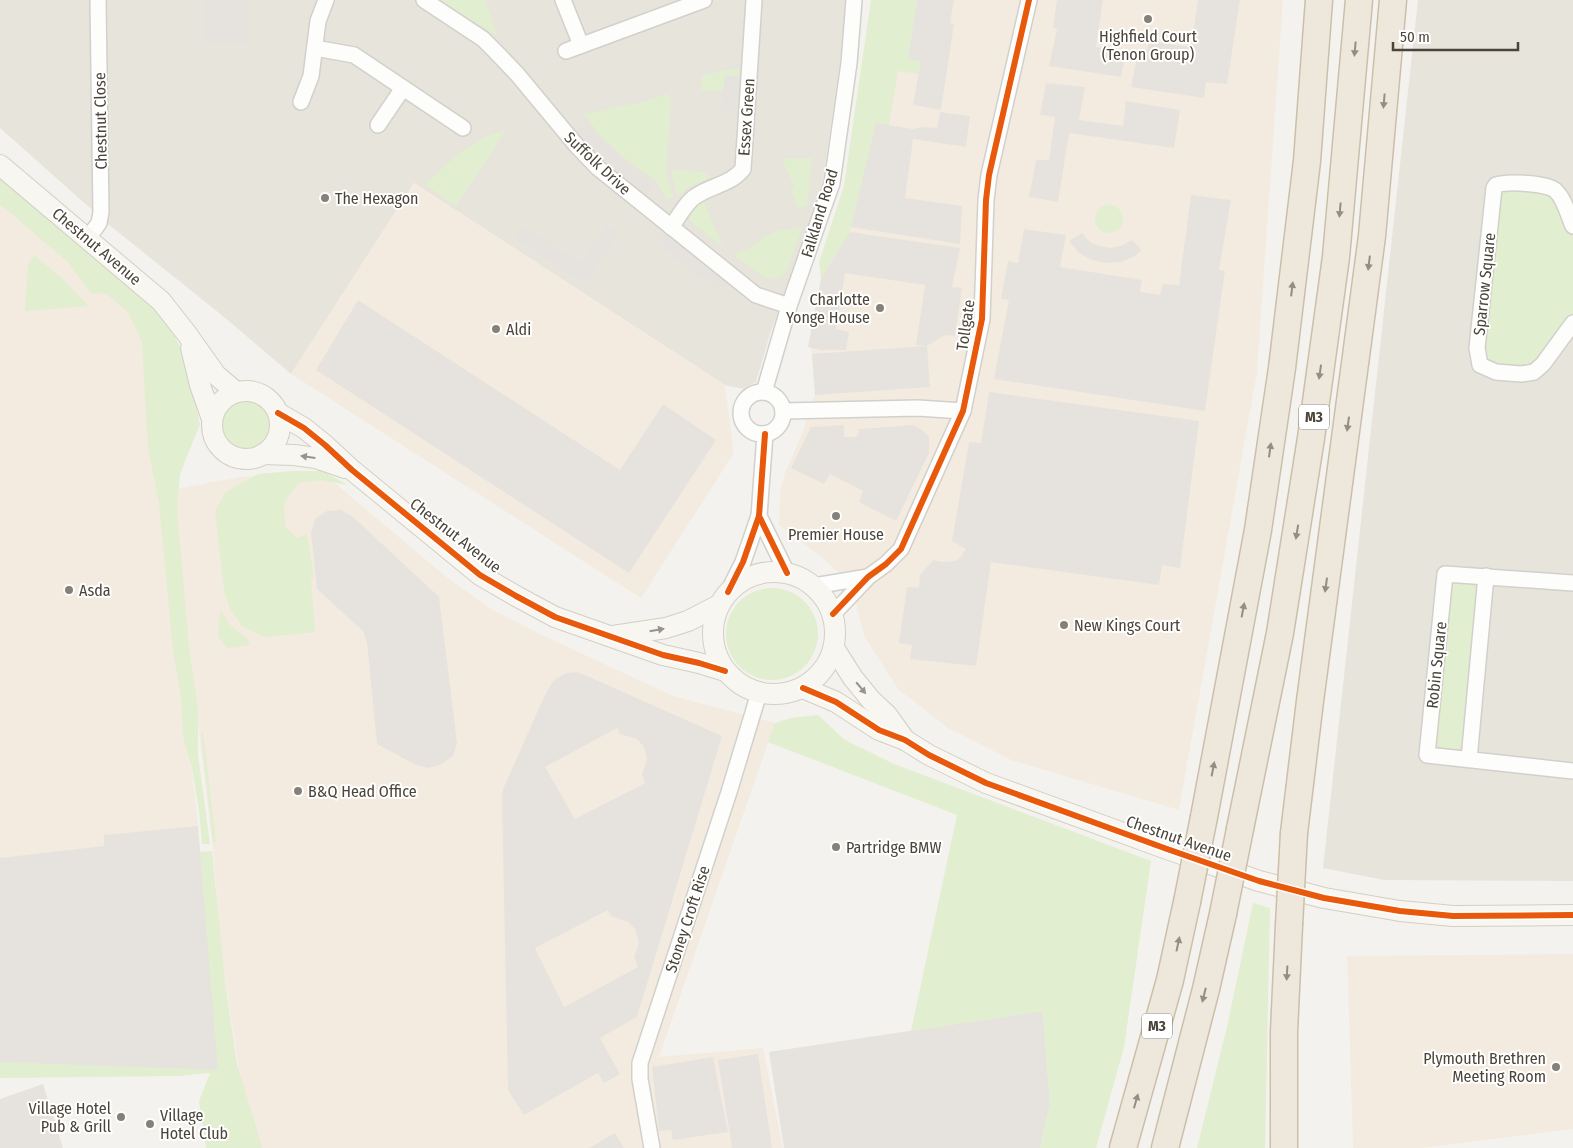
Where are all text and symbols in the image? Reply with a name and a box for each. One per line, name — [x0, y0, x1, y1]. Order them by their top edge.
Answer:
marker: Highfield Court (Tenon Group) — [1142, 13, 1154, 25]
scale bar — [1393, 20, 1518, 52]
place label: Highfield Court (Tenon Group) — [1099, 27, 1198, 64]
text: 50 m — [1400, 28, 1430, 46]
one-way arrow — [1351, 41, 1359, 57]
street label: Chestnut Close — [90, 72, 111, 170]
street label: Essex Green — [734, 77, 759, 157]
one-way arrow — [1380, 93, 1388, 109]
street label: Suffolk Drive — [561, 128, 635, 199]
street label: Falkland Road — [797, 167, 842, 260]
place label: The Hexagon — [335, 189, 419, 208]
marker: The Hexagon — [319, 192, 331, 204]
one-way arrow — [1336, 203, 1344, 219]
street label: Chestnut Avenue — [48, 204, 145, 289]
street label: Sparrow Square — [1470, 232, 1499, 336]
one-way arrow — [1365, 255, 1373, 271]
one-way arrow — [1288, 280, 1296, 296]
place label: Charlotte Yonge House — [786, 290, 870, 327]
street label: Tollgate — [953, 298, 978, 352]
marker: Charlotte Yonge House — [874, 302, 886, 314]
place label: Aldi — [506, 320, 531, 339]
marker: Aldi — [490, 323, 502, 335]
one-way arrow — [1316, 364, 1324, 380]
road number: M3 — [1299, 404, 1329, 430]
one-way arrow — [1344, 416, 1352, 432]
one-way arrow — [1266, 441, 1274, 457]
one-way arrow — [300, 453, 316, 461]
street label: Chestnut Avenue — [406, 494, 505, 577]
marker: Premier House — [830, 510, 842, 522]
place label: Premier House — [788, 525, 884, 544]
one-way arrow — [1292, 525, 1300, 541]
one-way arrow — [1322, 577, 1330, 593]
place label: Asda — [79, 581, 111, 600]
marker: Asda — [63, 584, 75, 596]
one-way arrow — [1239, 602, 1247, 617]
place label: New Kings Court — [1074, 616, 1181, 635]
marker: New Kings Court — [1058, 619, 1070, 631]
street label: Robin Square — [1422, 621, 1451, 710]
one-way arrow — [649, 625, 665, 633]
one-way arrow — [855, 682, 866, 694]
one-way arrow — [1209, 761, 1217, 777]
place label: B&Q Head Office — [308, 782, 417, 801]
marker: B&Q Head Office — [292, 785, 304, 797]
street label: Chestnut Avenue — [1124, 812, 1234, 865]
place label: Partridge BMW — [846, 838, 941, 857]
marker: Partridge BMW — [830, 841, 842, 853]
street label: Stoney Croft Rise — [661, 863, 714, 975]
one-way arrow — [1174, 936, 1182, 952]
one-way arrow — [1282, 966, 1290, 982]
one-way arrow — [1200, 988, 1208, 1003]
road number: M3 — [1142, 1014, 1172, 1038]
place label: Plymouth Brethren Meeting Room — [1423, 1049, 1546, 1086]
marker: Plymouth Brethren Meeting Room — [1550, 1061, 1562, 1073]
one-way arrow — [1133, 1094, 1141, 1109]
place label: Village Hotel Pub & Grill — [29, 1099, 111, 1136]
place label: Village Hotel Club — [160, 1106, 228, 1143]
marker: Village Hotel Pub & Grill — [115, 1111, 127, 1123]
marker: Village Hotel Club — [144, 1118, 156, 1130]

